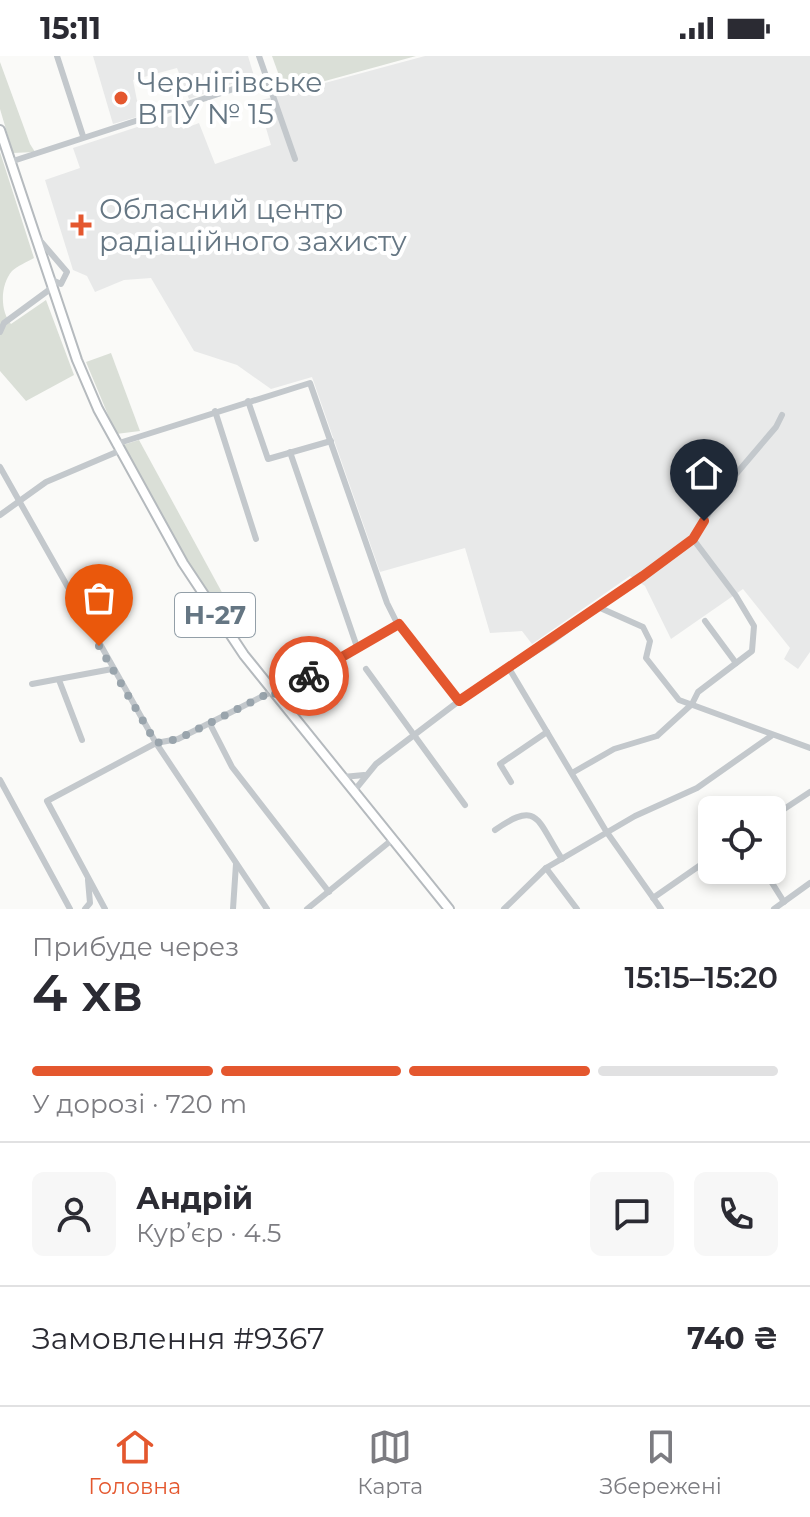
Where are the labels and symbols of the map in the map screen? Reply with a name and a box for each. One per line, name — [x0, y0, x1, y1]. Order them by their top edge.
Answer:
place label: Чернігівське ВПУ № 15 — [137, 65, 323, 131]
marker: Чернігівське ВПУ № 15 — [112, 89, 130, 107]
place label: Обласний центр радіаційного захисту — [99, 192, 407, 258]
marker: Обласний центр радіаційного захисту — [70, 214, 92, 236]
pin — [670, 439, 738, 521]
pin — [65, 564, 133, 646]
road number: Н-27 — [175, 593, 255, 637]
courier — [269, 636, 349, 716]

